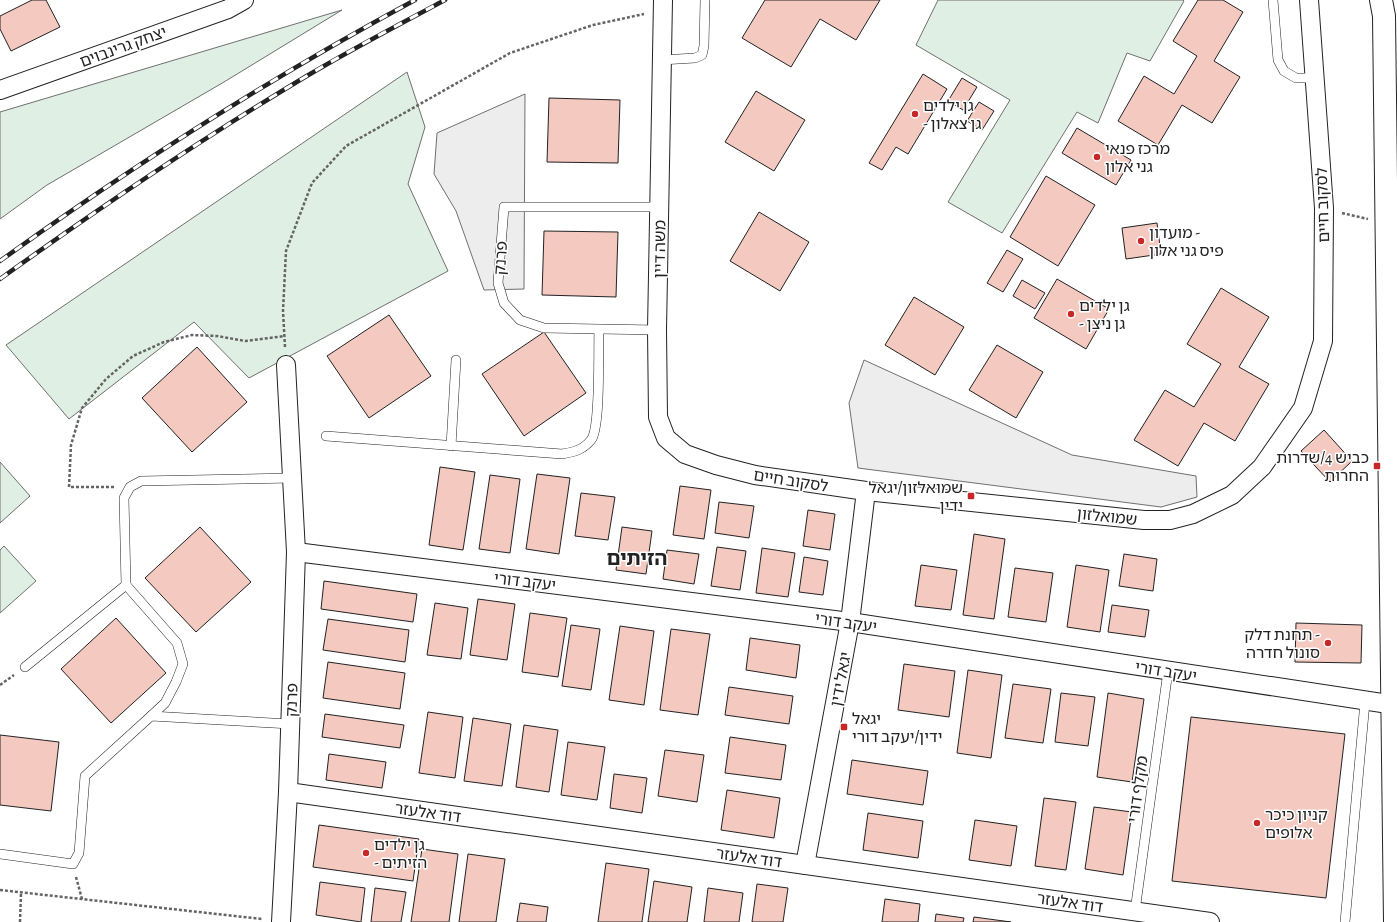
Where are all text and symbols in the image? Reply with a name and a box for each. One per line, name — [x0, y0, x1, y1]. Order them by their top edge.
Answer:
street label: יצחק גרינבוים — [78, 24, 169, 70]
place label: גן ילדים - גן צאלון — [923, 98, 982, 132]
marker: גן ילדים - גן צאלון — [910, 109, 920, 119]
place label: מרכז פנאי גני אלון — [1105, 141, 1170, 175]
marker: מרכז פנאי גני אלון — [1092, 152, 1102, 162]
street label: לסקוב חיים — [1314, 167, 1332, 243]
street label: משה דיין — [651, 220, 669, 278]
place label: מועדון - פיס גני אלון — [1149, 225, 1224, 259]
marker: מועדון - פיס גני אלון — [1136, 236, 1146, 246]
street label: פרנק — [492, 241, 510, 276]
place label: גן ילדים - גן ניצן — [1079, 298, 1130, 332]
marker: גן ילדים - גן ניצן — [1066, 309, 1076, 319]
place label: כביש 4/שדרות החרות — [1276, 450, 1369, 484]
marker: כביש 4/שדרות החרות — [1372, 461, 1382, 471]
street label: לסקוב חיים — [752, 467, 829, 495]
place label: שמואלזון/יגאל ידין — [869, 480, 963, 514]
marker: שמואלזון/יגאל ידין — [966, 491, 976, 501]
street label: שמואלזון — [1076, 506, 1138, 528]
district label: הזיתים — [607, 549, 668, 569]
street label: יעקב דורי — [493, 570, 557, 594]
street label: יעקב דורי — [814, 611, 878, 635]
place label: תחנת דלק - סונול חדרה — [1244, 627, 1320, 661]
marker: תחנת דלק - סונול חדרה — [1323, 638, 1333, 648]
street label: יגאל ידין — [828, 651, 854, 708]
street label: יעקב דורי — [1134, 659, 1198, 685]
street label: פרנק — [283, 683, 301, 717]
place label: יגאל ידין/יעקב דורי — [852, 711, 942, 745]
marker: יגאל ידין/יעקב דורי — [839, 722, 849, 732]
street label: מקלף דורי — [1125, 755, 1151, 824]
street label: דוד אלעזר — [394, 800, 462, 826]
place label: קניון כיכר אלופים — [1265, 807, 1328, 841]
marker: קניון כיכר אלופים — [1252, 818, 1262, 828]
place label: גן ילדים - הזיתים — [374, 837, 427, 871]
street label: דוד אלעזר — [715, 845, 783, 871]
marker: גן ילדים - הזיתים — [361, 848, 371, 858]
street label: דוד אלעזר — [1036, 890, 1104, 916]

